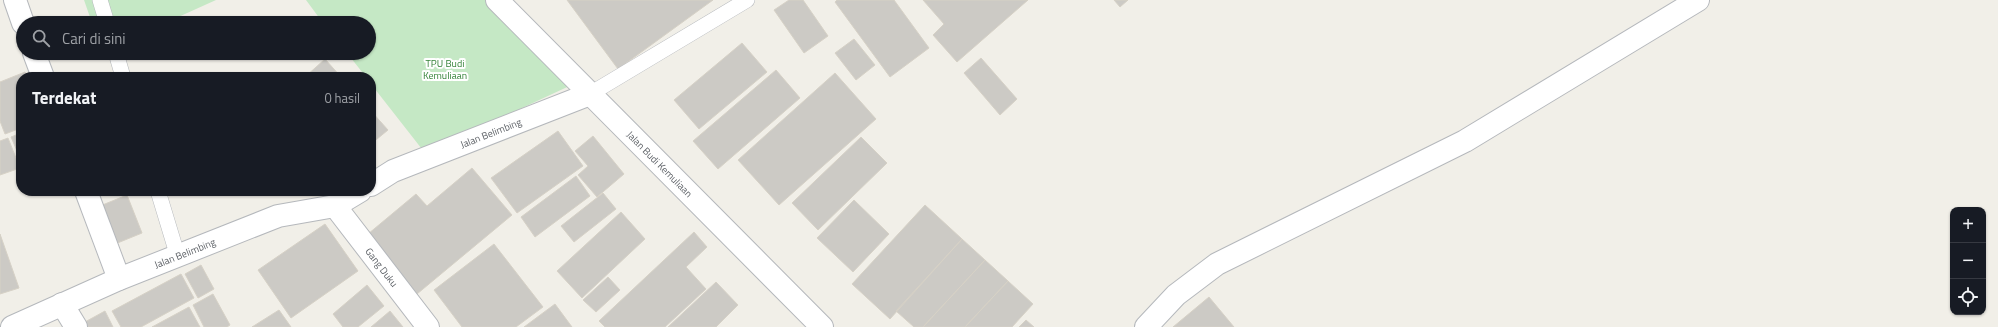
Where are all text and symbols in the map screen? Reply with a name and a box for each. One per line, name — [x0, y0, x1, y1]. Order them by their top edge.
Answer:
search box — [16, 16, 376, 60]
icon: search — [30, 27, 52, 49]
text: Cari di sini — [62, 27, 126, 50]
park label: TPU Budi Kemuliaan — [423, 56, 467, 83]
text: Terdekat — [32, 85, 96, 111]
text: 0 hasil — [324, 88, 360, 108]
street label: Jalan Belimbing — [458, 114, 524, 152]
street label: Jalan Budi Kemuliaan — [623, 128, 696, 201]
map controls — [1950, 207, 1986, 315]
button: + — [1950, 207, 1986, 243]
street label: Jalan Belimbing — [152, 234, 218, 272]
button: − — [1950, 243, 1986, 279]
street label: Gang Duku — [362, 245, 401, 290]
button: locate — [1950, 279, 1986, 315]

